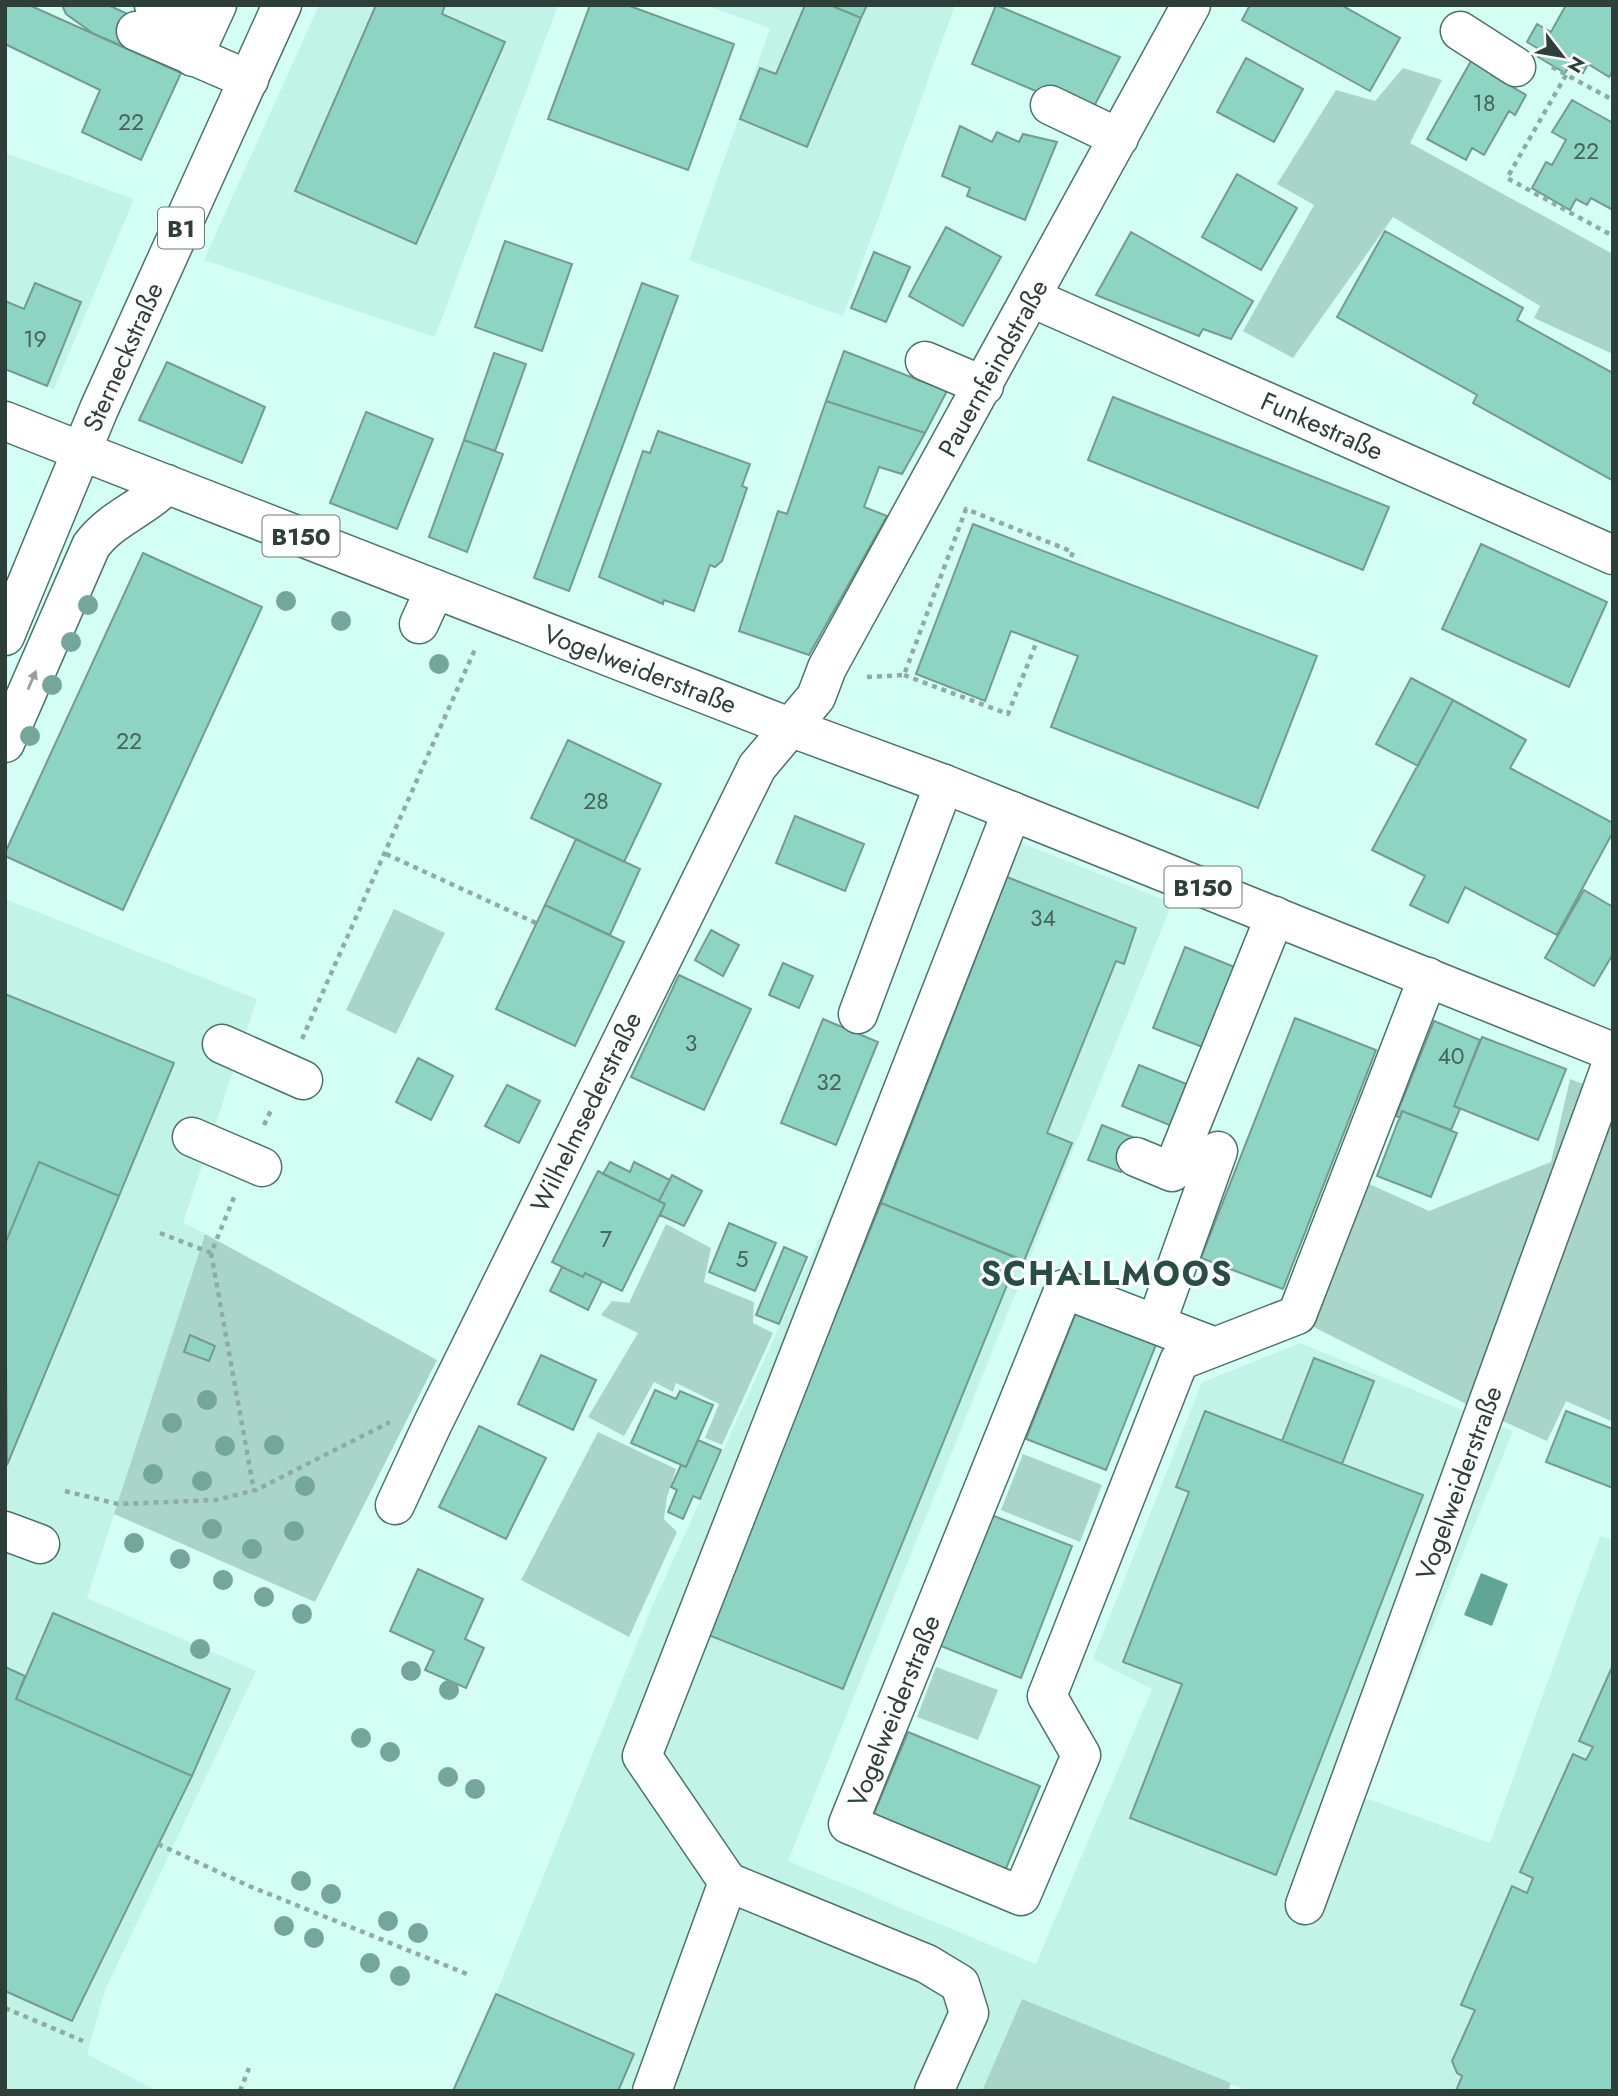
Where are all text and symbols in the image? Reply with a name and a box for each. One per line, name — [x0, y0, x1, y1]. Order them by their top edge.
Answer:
north arrow — [1527, 21, 1597, 91]
text: N — [1561, 51, 1592, 78]
house number: 18 — [1473, 86, 1495, 120]
house number: 22 — [118, 105, 144, 139]
house number: 22 — [1573, 134, 1599, 168]
road number: B1 — [158, 208, 204, 248]
street label: Pauernfeindstraße — [928, 272, 1058, 464]
street label: Sterneckstraße — [73, 276, 173, 438]
house number: 19 — [23, 322, 47, 356]
street label: Funkestraße — [1255, 382, 1389, 470]
road number: B150 — [262, 516, 340, 556]
street label: Vogelweiderstraße — [538, 615, 742, 723]
one-way arrow — [26, 669, 37, 690]
house number: 22 — [116, 724, 142, 758]
house number: 28 — [583, 784, 609, 818]
road number: B150 — [1164, 866, 1242, 908]
house number: 34 — [1030, 901, 1056, 935]
street label: Wilhelmsederstraße — [521, 1005, 651, 1219]
house number: 3 — [685, 1026, 697, 1060]
house number: 40 — [1437, 1039, 1465, 1073]
house number: 32 — [816, 1065, 842, 1099]
house number: 7 — [600, 1222, 612, 1256]
house number: 5 — [736, 1242, 749, 1276]
district label: SCHALLMOOS — [980, 1250, 1234, 1297]
street label: Vogelweiderstraße — [1406, 1381, 1512, 1585]
street label: Vogelweiderstraße — [838, 1609, 950, 1813]

